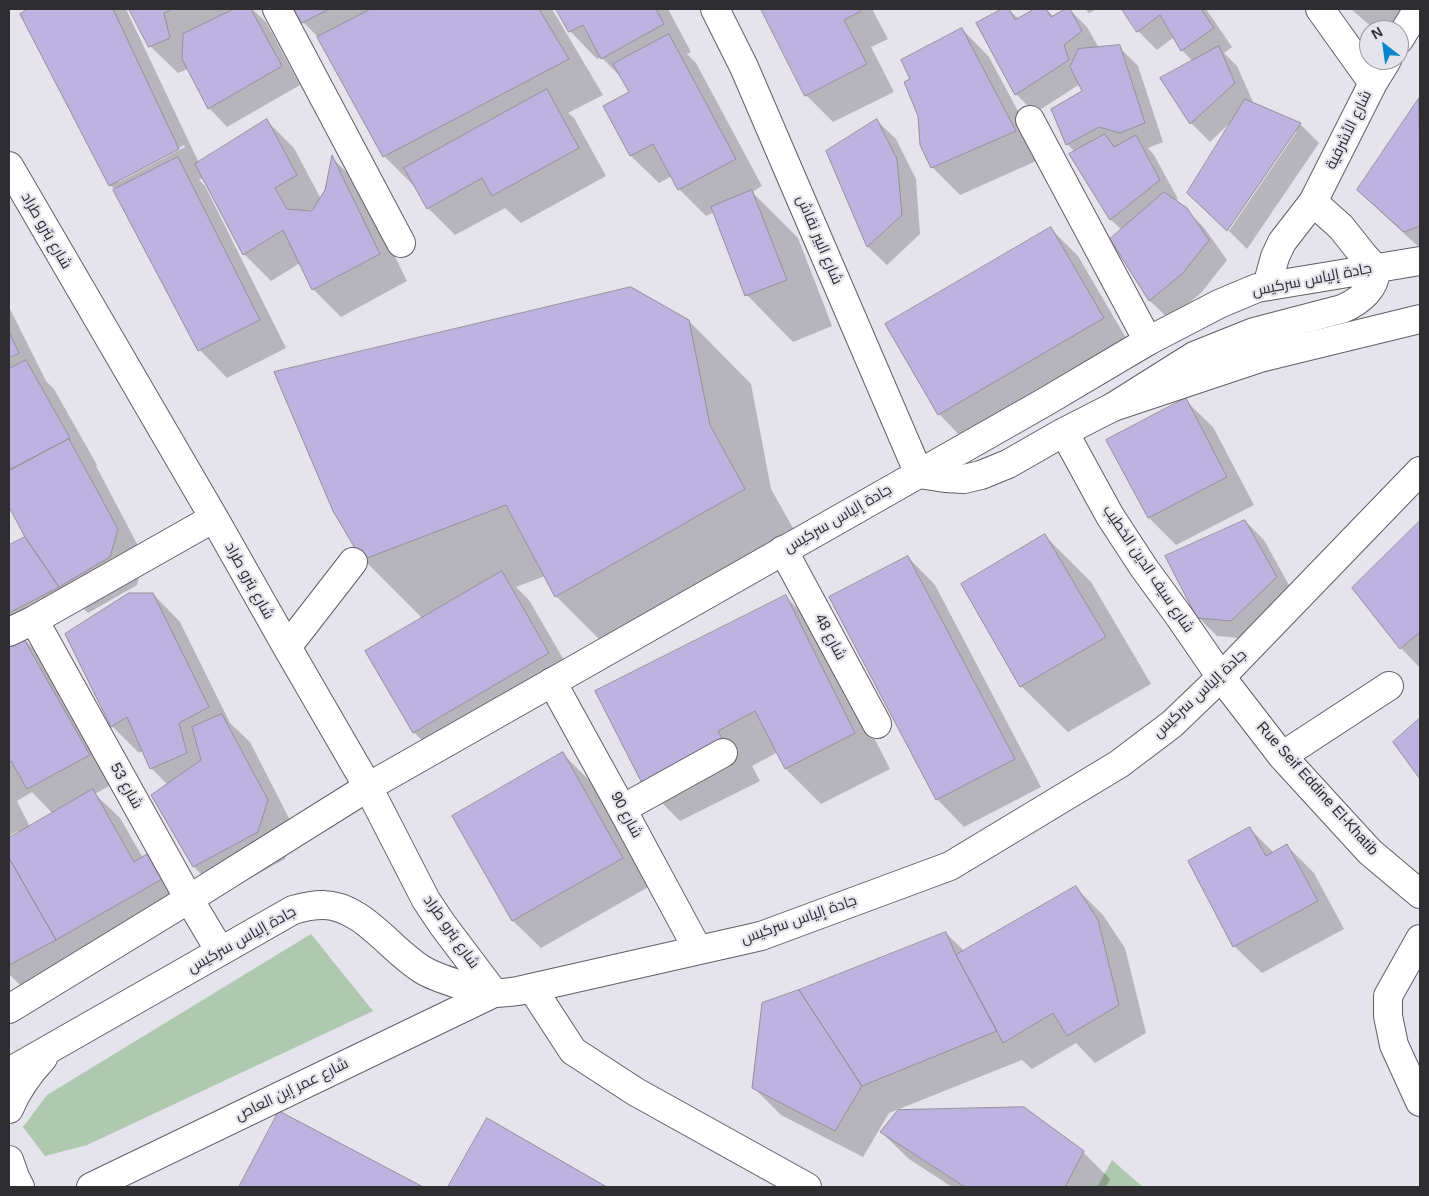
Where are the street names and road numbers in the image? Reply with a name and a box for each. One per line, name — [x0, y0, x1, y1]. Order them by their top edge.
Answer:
street label: شارع الأشرفية — [1322, 88, 1376, 172]
street label: شارع بترو طراد — [17, 190, 75, 272]
street label: شارع البير نقاش — [792, 193, 846, 287]
street label: جادة إلياس سركيس — [1251, 260, 1373, 300]
street label: جادة إلياس سركيس — [781, 481, 895, 557]
street label: شارع سيف الدين الخطيب — [1099, 502, 1197, 636]
street label: شارع بترو طراد — [220, 539, 278, 623]
street label: شارع 48 — [810, 611, 850, 663]
street label: جادة إلياس سركيس — [1149, 646, 1251, 742]
street label: Rue Seif Eddine El-Khatib — [1252, 719, 1382, 859]
street label: شارع 53 — [106, 760, 146, 812]
street label: شارع 90 — [606, 789, 646, 841]
street label: شارع بترو طراد — [419, 892, 483, 972]
street label: جادة إلياس سركيس — [739, 892, 859, 948]
street label: جادة إلياس سركيس — [185, 903, 299, 977]
street label: شارع عمر إبن العاص — [233, 1055, 351, 1125]

